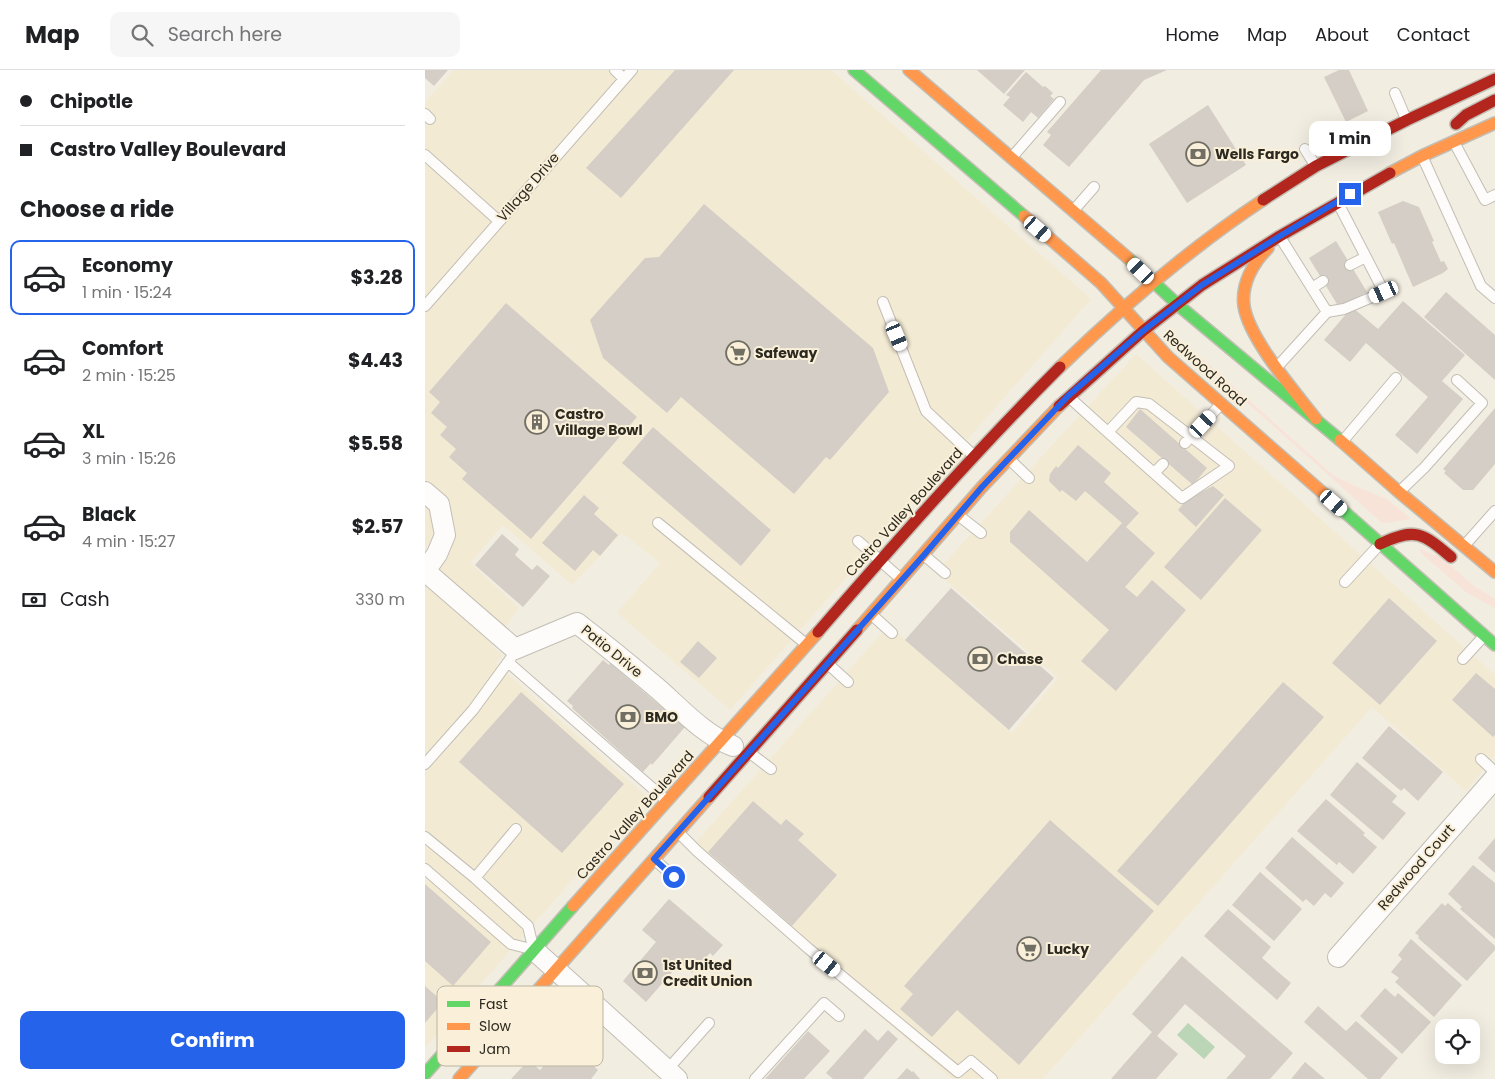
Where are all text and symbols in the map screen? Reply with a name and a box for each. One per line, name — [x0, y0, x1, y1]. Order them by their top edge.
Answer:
search box — [110, 12, 460, 57]
text: Map — [25, 18, 80, 51]
icon: search — [128, 21, 156, 49]
text: Search here — [168, 21, 282, 48]
text: Home — [1165, 22, 1219, 47]
text: Map — [1247, 22, 1287, 47]
text: About — [1315, 22, 1369, 47]
text: Contact — [1397, 22, 1470, 47]
text: Chipotle — [50, 88, 133, 115]
callout: 1 min — [1309, 122, 1391, 156]
text: 1 min — [1329, 127, 1371, 150]
text: Castro Valley Boulevard — [50, 136, 286, 163]
bank icon: Wells Fargo — [1185, 141, 1211, 167]
place label: Wells Fargo — [1215, 144, 1299, 164]
street label: Village Drive — [492, 148, 564, 226]
route end — [1339, 183, 1361, 205]
text: Choose a ride — [20, 194, 174, 225]
car — [1021, 213, 1054, 245]
text: Economy — [82, 252, 173, 279]
icon: car — [22, 255, 67, 300]
car — [1125, 255, 1157, 287]
text: $3.28 — [350, 264, 403, 291]
car — [1367, 279, 1400, 305]
text: 1 min · 15:24 — [82, 281, 172, 304]
car — [884, 319, 909, 353]
street label: Redwood Road — [1159, 325, 1251, 411]
text: Comfort — [82, 335, 164, 362]
icon: car — [22, 338, 67, 383]
supermarket icon: Safeway — [725, 340, 751, 366]
place label: Safeway — [755, 343, 817, 363]
text: $4.43 — [348, 347, 403, 374]
text: 2 min · 15:25 — [82, 364, 176, 387]
place label: Castro Village Bowl — [555, 404, 643, 440]
car — [1187, 408, 1218, 440]
building icon: Castro Village Bowl — [524, 409, 550, 435]
text: XL — [82, 418, 105, 445]
icon: car — [22, 421, 67, 466]
text: $5.58 — [348, 430, 403, 457]
street label: Castro Valley Boulevard — [841, 443, 967, 581]
text: 3 min · 15:26 — [82, 447, 176, 470]
car — [1317, 487, 1350, 519]
text: Black — [82, 501, 136, 528]
icon: car — [22, 504, 67, 549]
text: $2.57 — [352, 513, 403, 540]
text: 4 min · 15:27 — [82, 530, 175, 553]
icon: cash — [20, 586, 48, 614]
text: Cash — [60, 586, 110, 613]
text: 330 m — [355, 588, 405, 611]
street label: Patio Drive — [577, 620, 647, 682]
bank icon: Chase — [967, 646, 993, 672]
place label: Chase — [997, 649, 1043, 669]
bank icon: BMO — [615, 704, 641, 730]
place label: BMO — [645, 707, 678, 727]
street label: Castro Valley Boulevard — [572, 746, 698, 884]
street label: Redwood Court — [1373, 820, 1459, 914]
route start — [663, 866, 685, 888]
supermarket icon: Lucky — [1016, 936, 1042, 962]
place label: Lucky — [1047, 939, 1089, 959]
car — [810, 949, 843, 979]
place label: 1st United Credit Union — [663, 955, 752, 991]
bank icon: 1st United Credit Union — [632, 960, 658, 986]
legend — [437, 986, 603, 1066]
text: Fast — [479, 994, 508, 1014]
button: Confirm — [20, 1011, 405, 1069]
text: Slow — [479, 1016, 512, 1036]
map controls — [1435, 1019, 1480, 1064]
button: locate — [1435, 1019, 1480, 1064]
text: Jam — [479, 1039, 510, 1059]

